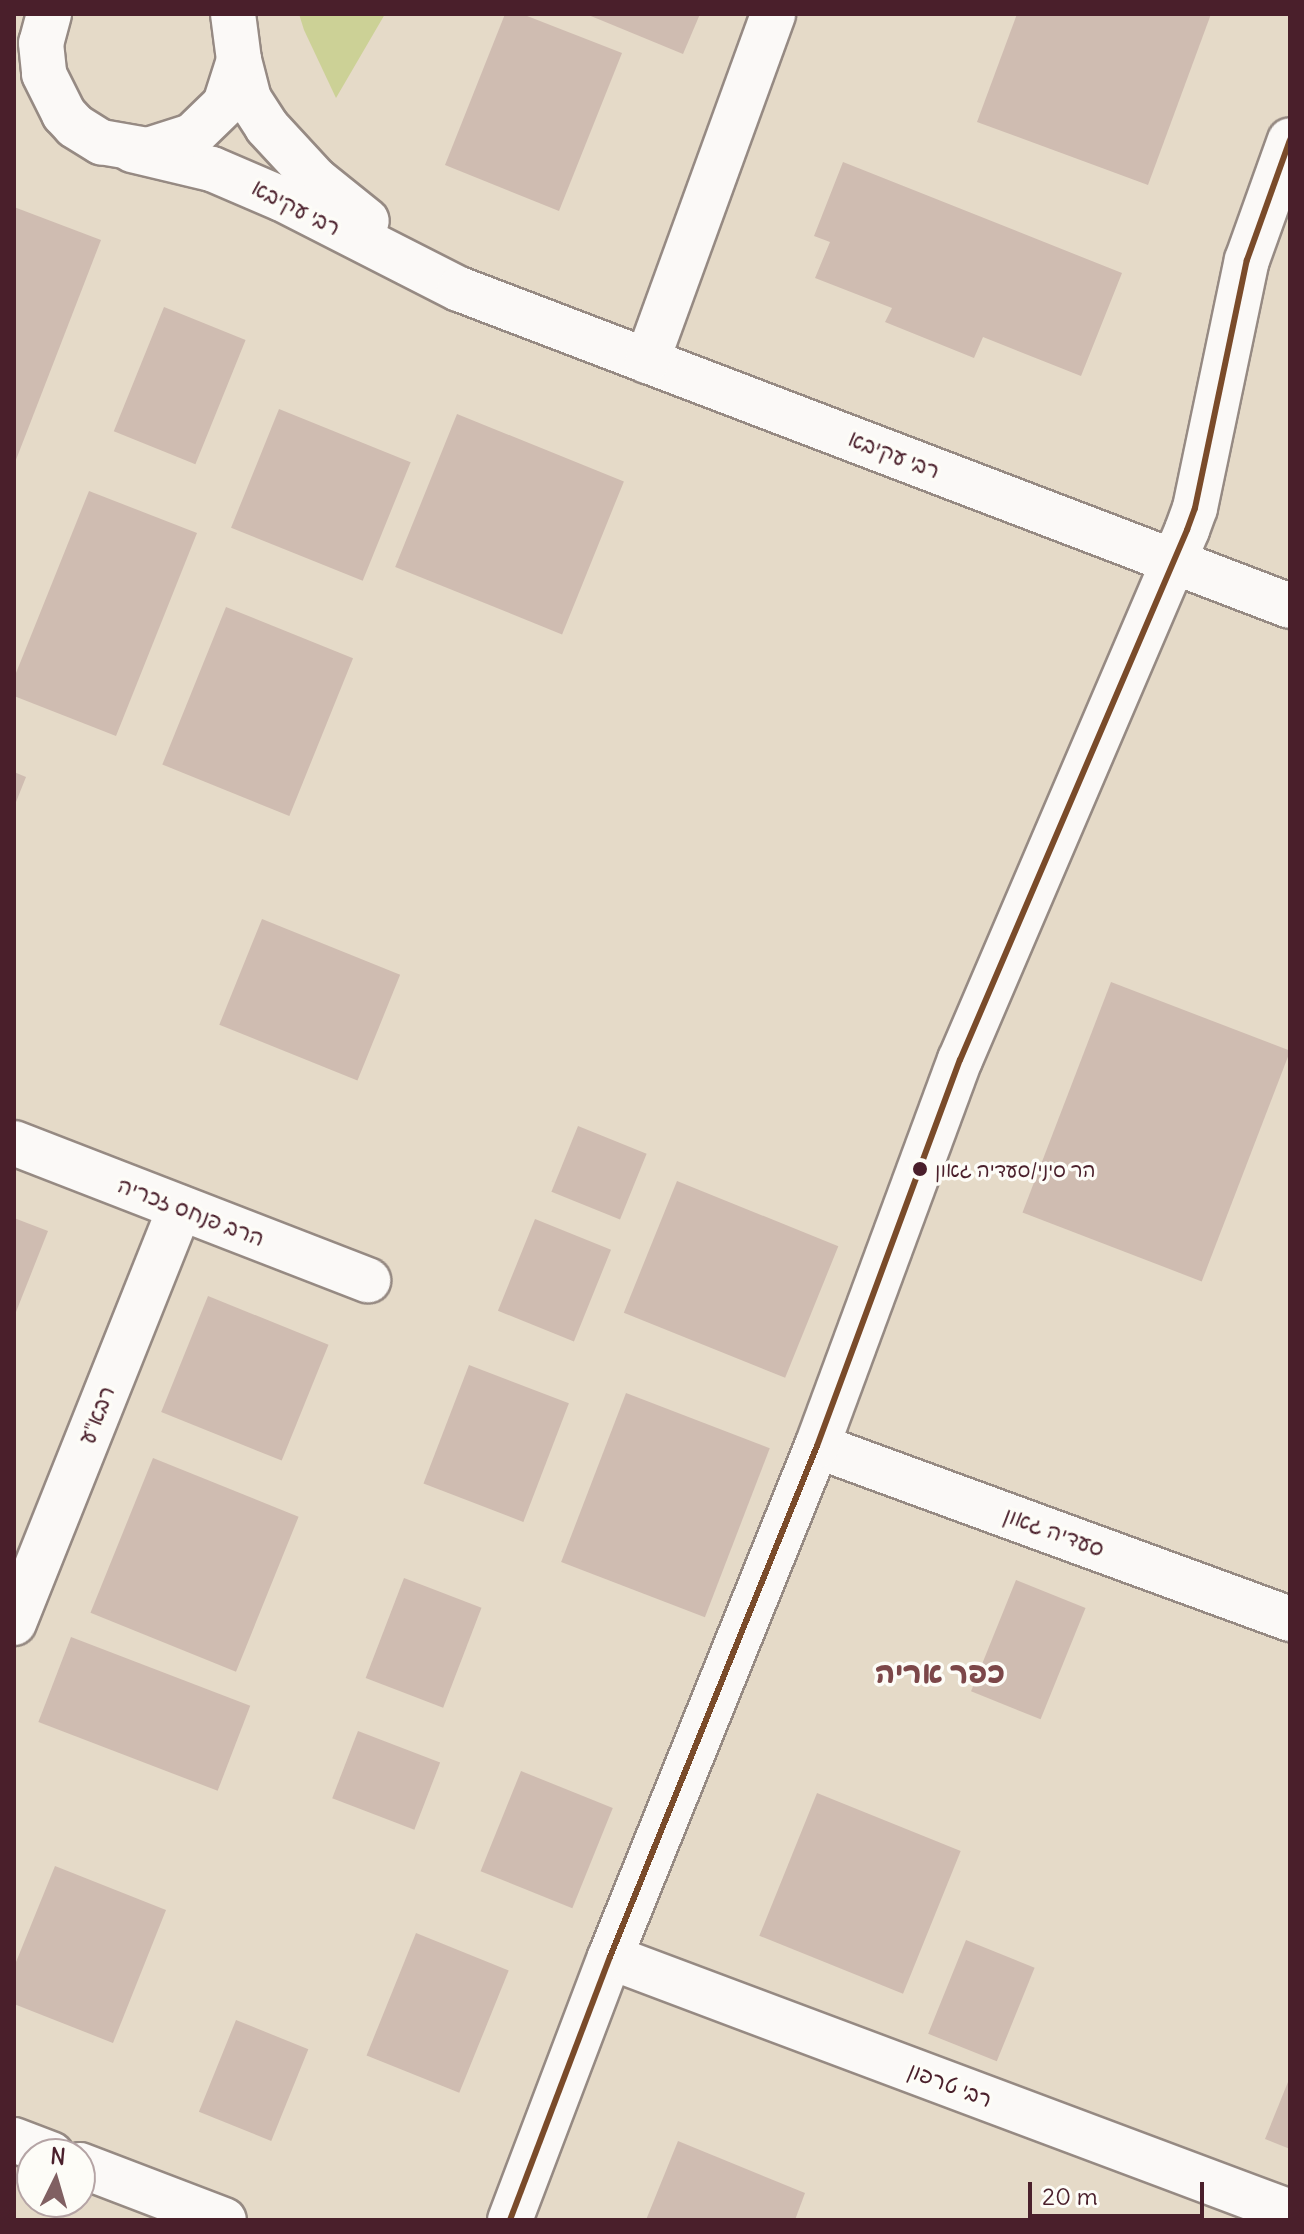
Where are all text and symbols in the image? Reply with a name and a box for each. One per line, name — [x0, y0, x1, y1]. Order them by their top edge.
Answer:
street label: רבי עקיבא — [247, 175, 345, 241]
street label: רבי עקיבא — [845, 426, 943, 484]
place label: הר סיני/סעדיה גאון — [935, 1157, 1096, 1181]
marker: הר סיני/סעדיה גאון — [912, 1161, 928, 1177]
street label: הרב פנחס זכריה — [114, 1172, 268, 1252]
street label: רבא"ע — [73, 1382, 121, 1448]
street label: סעדיה גאון — [1000, 1502, 1108, 1562]
district label: כפר אריה — [875, 1654, 1005, 1690]
street label: רבי טרפון — [904, 2057, 996, 2113]
north arrow — [16, 2138, 96, 2218]
text: N — [49, 2141, 67, 2171]
scale bar — [1032, 2166, 1208, 2216]
text: 20 m — [1042, 2181, 1098, 2211]

